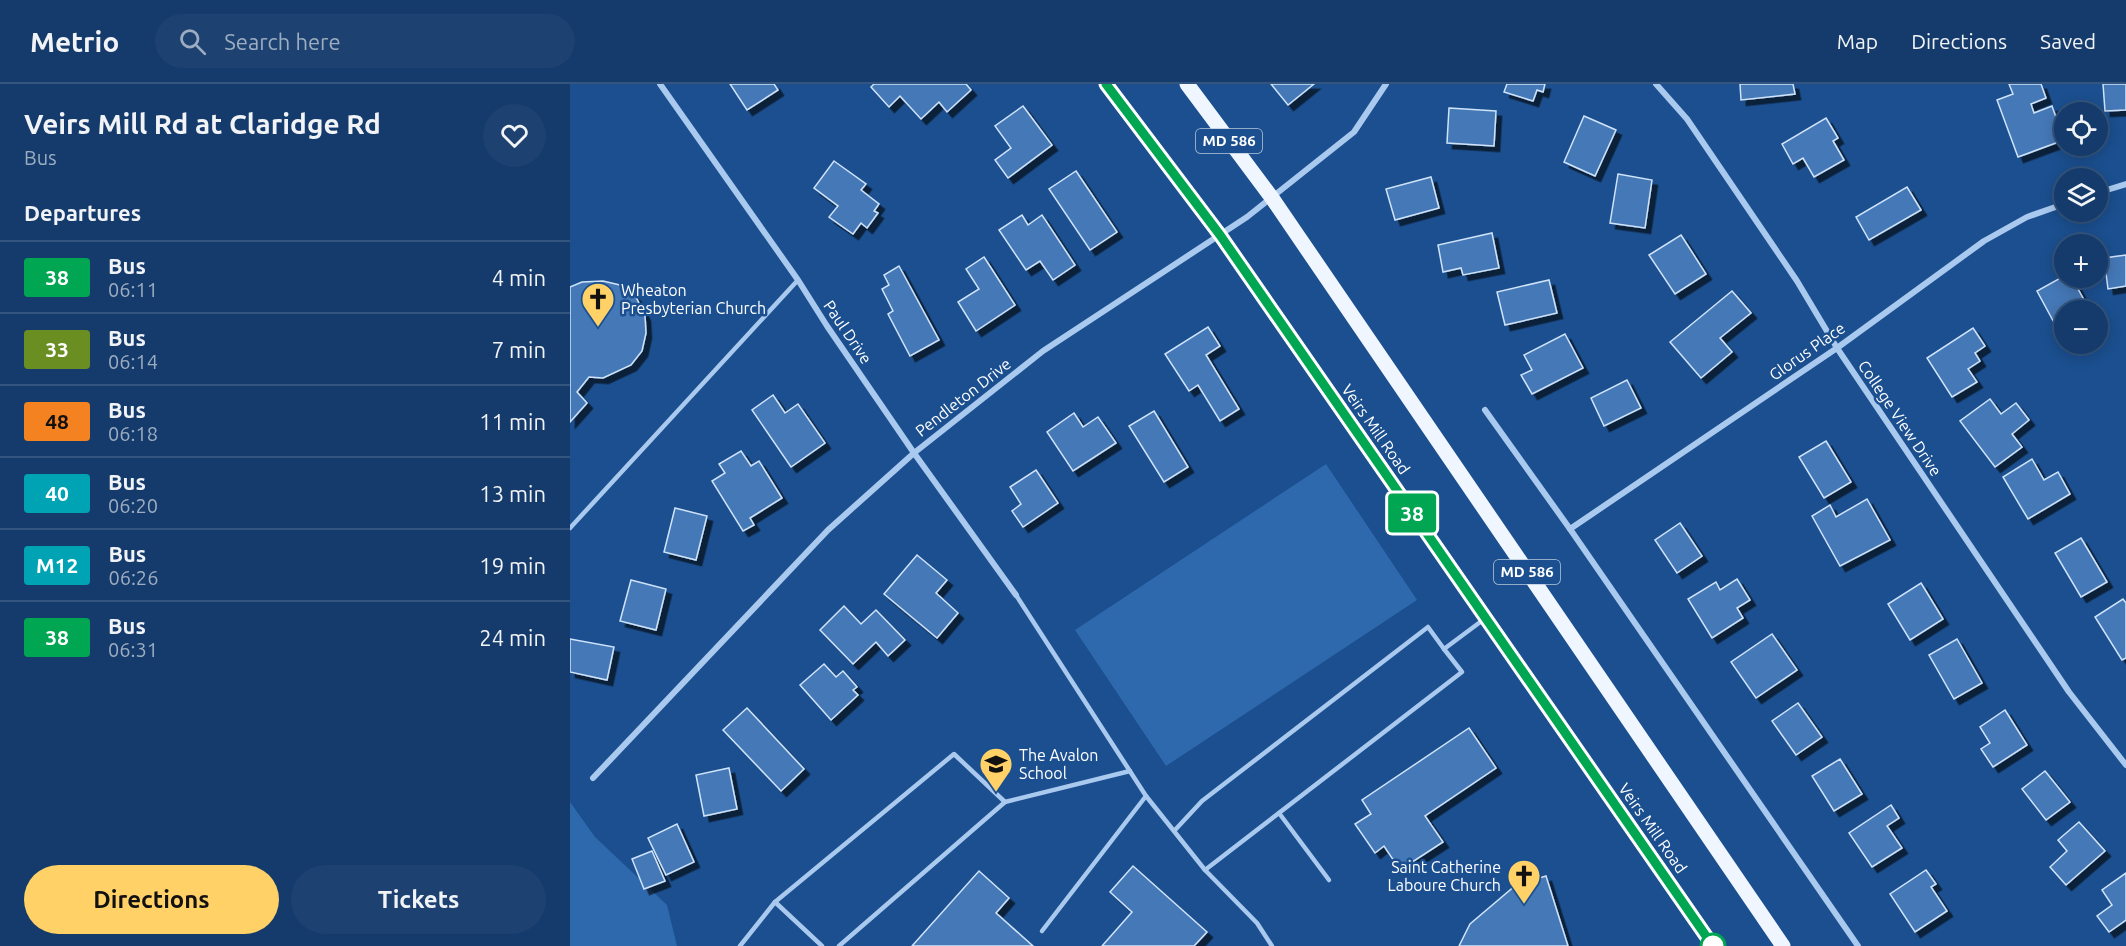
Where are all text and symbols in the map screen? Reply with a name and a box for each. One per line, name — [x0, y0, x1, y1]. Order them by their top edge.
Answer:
search box — [155, 14, 575, 68]
icon: search — [176, 25, 209, 58]
text: Metrio — [30, 26, 119, 57]
text: Search here — [224, 29, 341, 54]
text: Map — [1837, 29, 1878, 53]
text: Directions — [1911, 29, 2007, 53]
text: Saved — [2040, 29, 2096, 53]
map controls — [2054, 102, 2108, 354]
button: locate — [2054, 102, 2108, 156]
button: heart — [483, 104, 546, 167]
text: Veirs Mill Rd at Claridge Rd — [24, 108, 381, 139]
road number: MD 586 — [1196, 129, 1262, 153]
text: Bus — [24, 146, 57, 169]
button: layers — [2054, 168, 2108, 222]
text: Departures — [24, 200, 141, 225]
button: + — [2054, 234, 2108, 288]
text: Bus — [108, 253, 146, 278]
text: 38 — [45, 265, 69, 289]
text: 4 min — [492, 265, 546, 290]
text: 06:11 — [108, 278, 158, 301]
church icon: Wheaton Presbyterian Church — [580, 281, 616, 328]
place label: Wheaton Presbyterian Church — [621, 281, 766, 317]
street label: Paul Drive — [820, 297, 876, 367]
button: − — [2054, 300, 2108, 354]
street label: Glorus Place — [1766, 318, 1848, 384]
text: Bus — [108, 325, 146, 350]
text: 33 — [45, 337, 69, 361]
text: 7 min — [492, 337, 546, 362]
text: 06:14 — [108, 350, 158, 373]
street label: Pendleton Drive — [912, 354, 1014, 440]
street label: College View Drive — [1855, 357, 1945, 479]
street label: Veirs Mill Road — [1338, 381, 1414, 477]
text: Bus — [108, 397, 146, 422]
text: 48 — [45, 409, 69, 433]
text: 11 min — [479, 409, 546, 434]
text: 06:18 — [108, 422, 158, 445]
text: Bus — [108, 469, 146, 494]
text: 40 — [45, 481, 69, 505]
text: 13 min — [479, 481, 546, 506]
text: 06:20 — [108, 494, 158, 517]
line badge: 38 — [1385, 494, 1439, 532]
text: 38 — [1400, 501, 1424, 525]
text: Bus — [108, 541, 146, 566]
text: M12 — [36, 553, 78, 577]
text: 19 min — [479, 553, 546, 578]
road number: MD 586 — [1494, 560, 1560, 584]
text: 06:26 — [108, 566, 158, 589]
text: Bus — [108, 613, 146, 638]
text: 38 — [45, 625, 69, 649]
text: 24 min — [479, 625, 546, 650]
text: 06:31 — [108, 638, 158, 661]
school or university icon: The Avalon School — [978, 746, 1014, 793]
place label: The Avalon School — [1019, 746, 1098, 782]
street label: Veirs Mill Road — [1615, 780, 1691, 876]
place label: Saint Catherine Laboure Church — [1388, 858, 1501, 894]
church icon: Saint Catherine Laboure Church — [1506, 858, 1542, 905]
button: Directions — [24, 865, 279, 934]
button: Tickets — [291, 865, 546, 934]
unlabelled marker — [1700, 933, 1726, 946]

